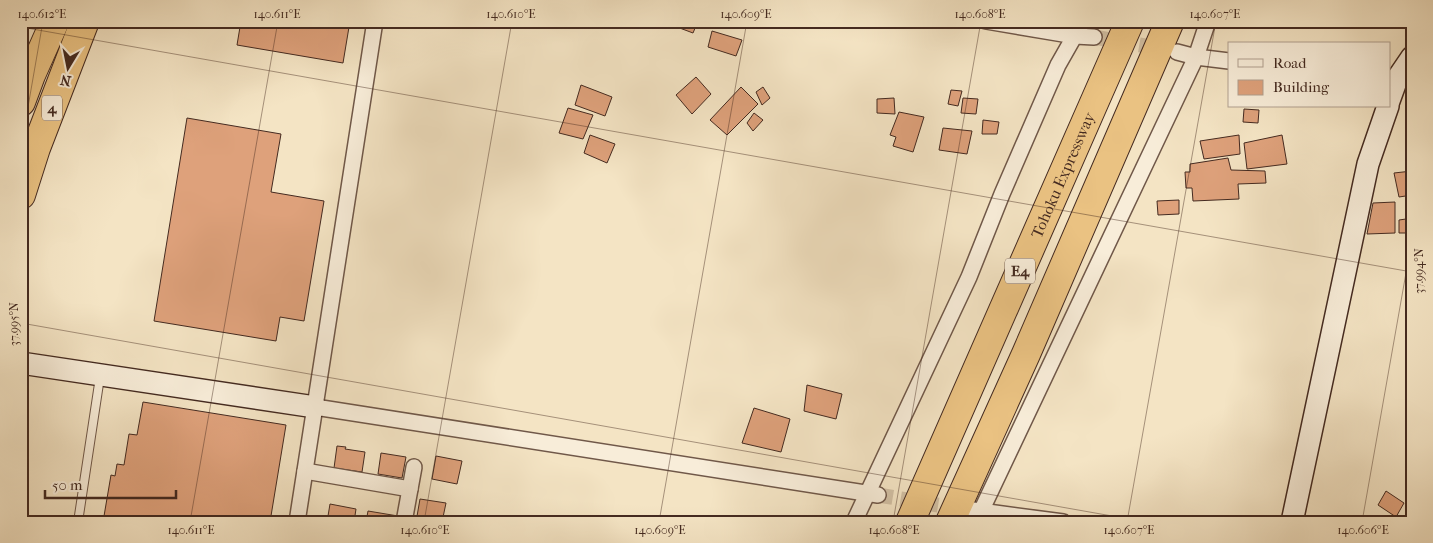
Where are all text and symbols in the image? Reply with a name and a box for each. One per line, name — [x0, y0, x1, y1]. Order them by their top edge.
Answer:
text: 140.612°E — [18, 7, 66, 21]
text: 140.611°E — [253, 7, 301, 21]
text: 140.610°E — [486, 7, 536, 21]
text: 140.609°E — [720, 7, 772, 21]
text: 140.608°E — [954, 7, 1006, 21]
text: 140.607°E — [1190, 7, 1240, 21]
north arrow — [42, 42, 92, 92]
legend — [1228, 42, 1390, 108]
text: Road — [1273, 54, 1307, 72]
text: N — [59, 71, 73, 90]
text: Building — [1273, 78, 1330, 96]
road number: 4 — [42, 96, 62, 120]
street label: Tohoku Expressway — [1027, 109, 1099, 241]
text: 37.994°N — [1412, 248, 1426, 294]
road number: E4 — [1005, 258, 1035, 284]
text: 37.995°N — [7, 302, 21, 346]
scale bar — [45, 468, 176, 500]
text: 50 m — [52, 476, 83, 494]
text: 140.611°E — [167, 523, 215, 537]
text: 140.610°E — [400, 523, 450, 537]
text: 140.609°E — [634, 523, 686, 537]
text: 140.608°E — [868, 523, 920, 537]
text: 140.607°E — [1104, 523, 1154, 537]
text: 140.606°E — [1337, 523, 1389, 537]

